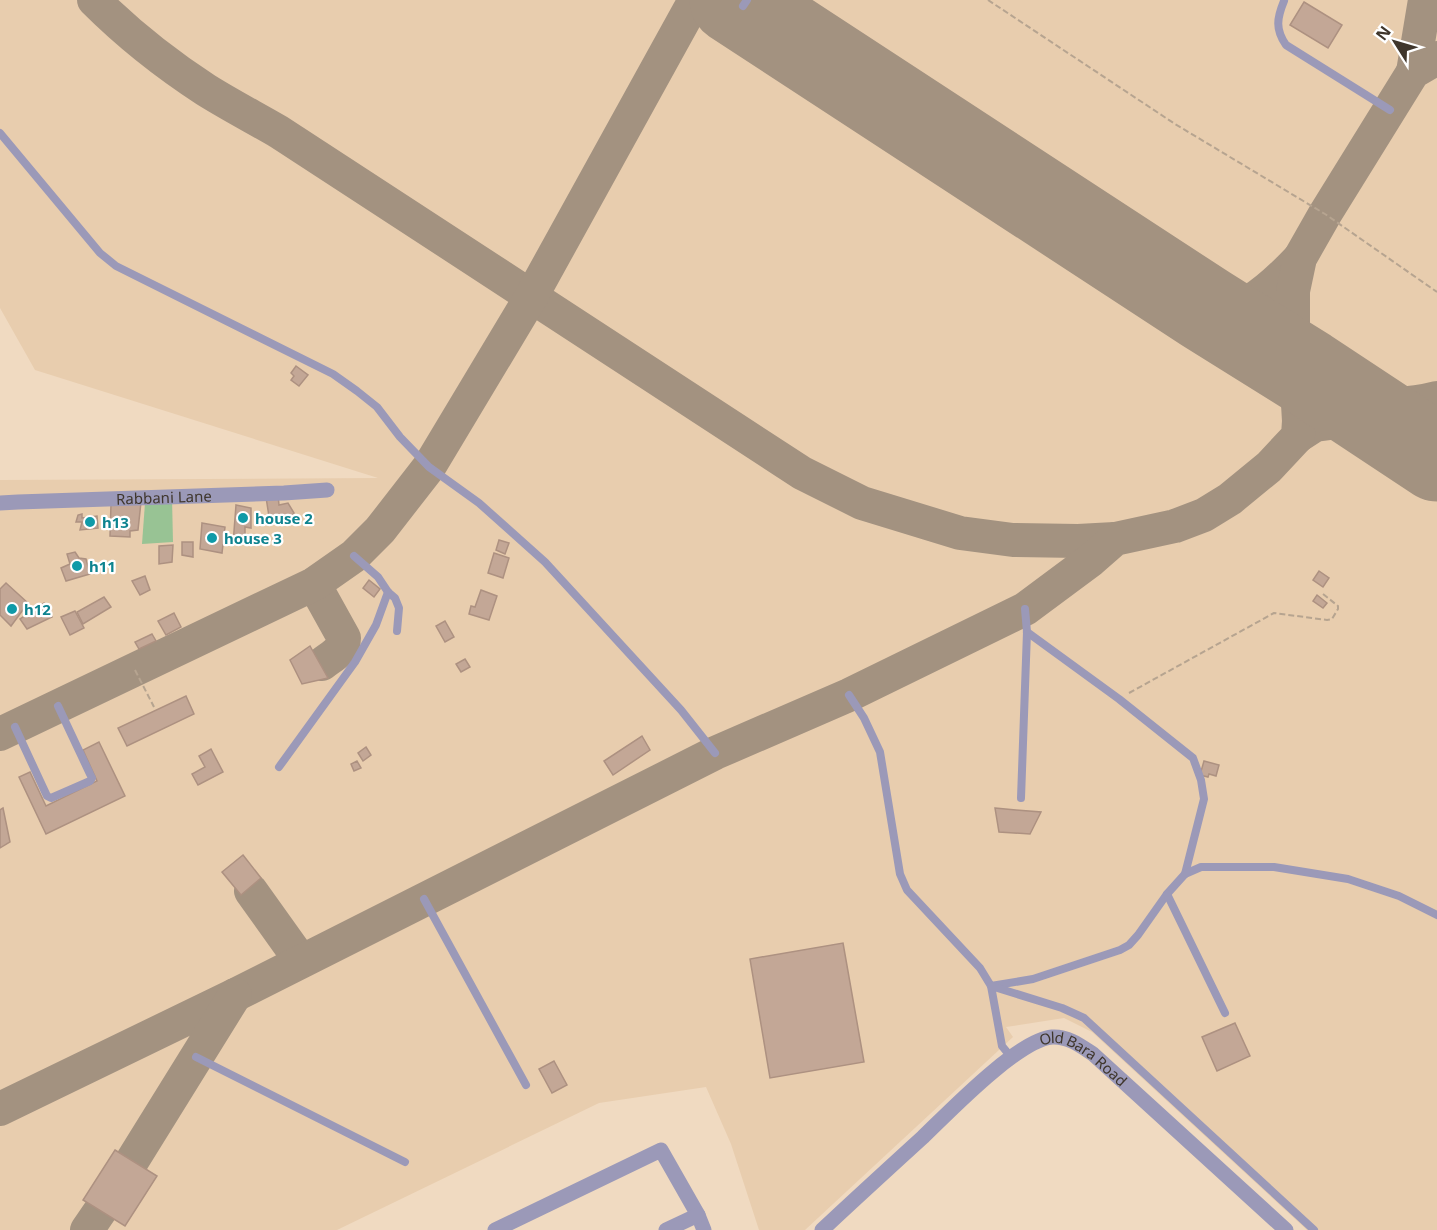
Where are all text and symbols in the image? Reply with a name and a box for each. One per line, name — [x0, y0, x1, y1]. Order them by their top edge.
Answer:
north arrow — [1365, 12, 1425, 72]
text: N — [1370, 21, 1396, 45]
street label: Rabbani Lane — [116, 485, 212, 509]
place label: house 2 — [255, 508, 313, 528]
marker: house 2 — [236, 511, 250, 525]
place label: h13 — [102, 512, 129, 532]
marker: h13 — [83, 515, 97, 529]
place label: house 3 — [224, 528, 282, 548]
marker: house 3 — [205, 531, 219, 545]
place label: h11 — [89, 556, 116, 576]
marker: h11 — [70, 559, 84, 573]
place label: h12 — [24, 599, 51, 619]
marker: h12 — [5, 602, 19, 616]
street label: Old Bara Road — [1037, 1027, 1132, 1090]

